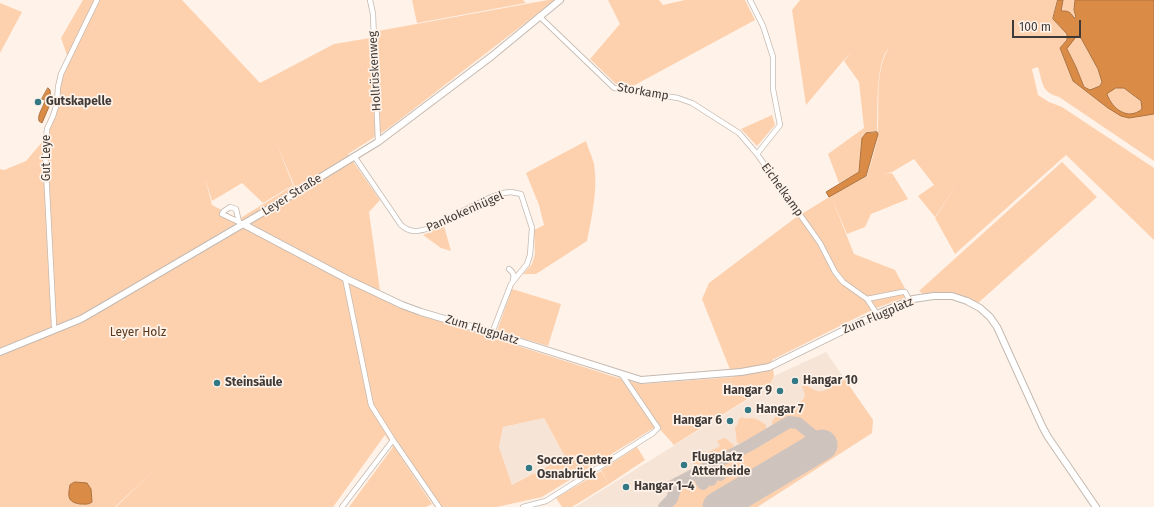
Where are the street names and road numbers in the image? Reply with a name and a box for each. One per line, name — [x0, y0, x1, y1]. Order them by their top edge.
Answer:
street label: Hollrüskenweg — [366, 30, 384, 112]
street label: Storkamp — [616, 80, 670, 104]
street label: Gut Leye — [40, 135, 54, 181]
street label: Eichelkamp — [758, 160, 806, 220]
street label: Leyer Straße — [260, 171, 324, 219]
street label: Pankokenhügel — [424, 189, 506, 235]
street label: Zum Flugplatz — [840, 295, 916, 337]
street label: Zum Flugplatz — [444, 312, 520, 348]

